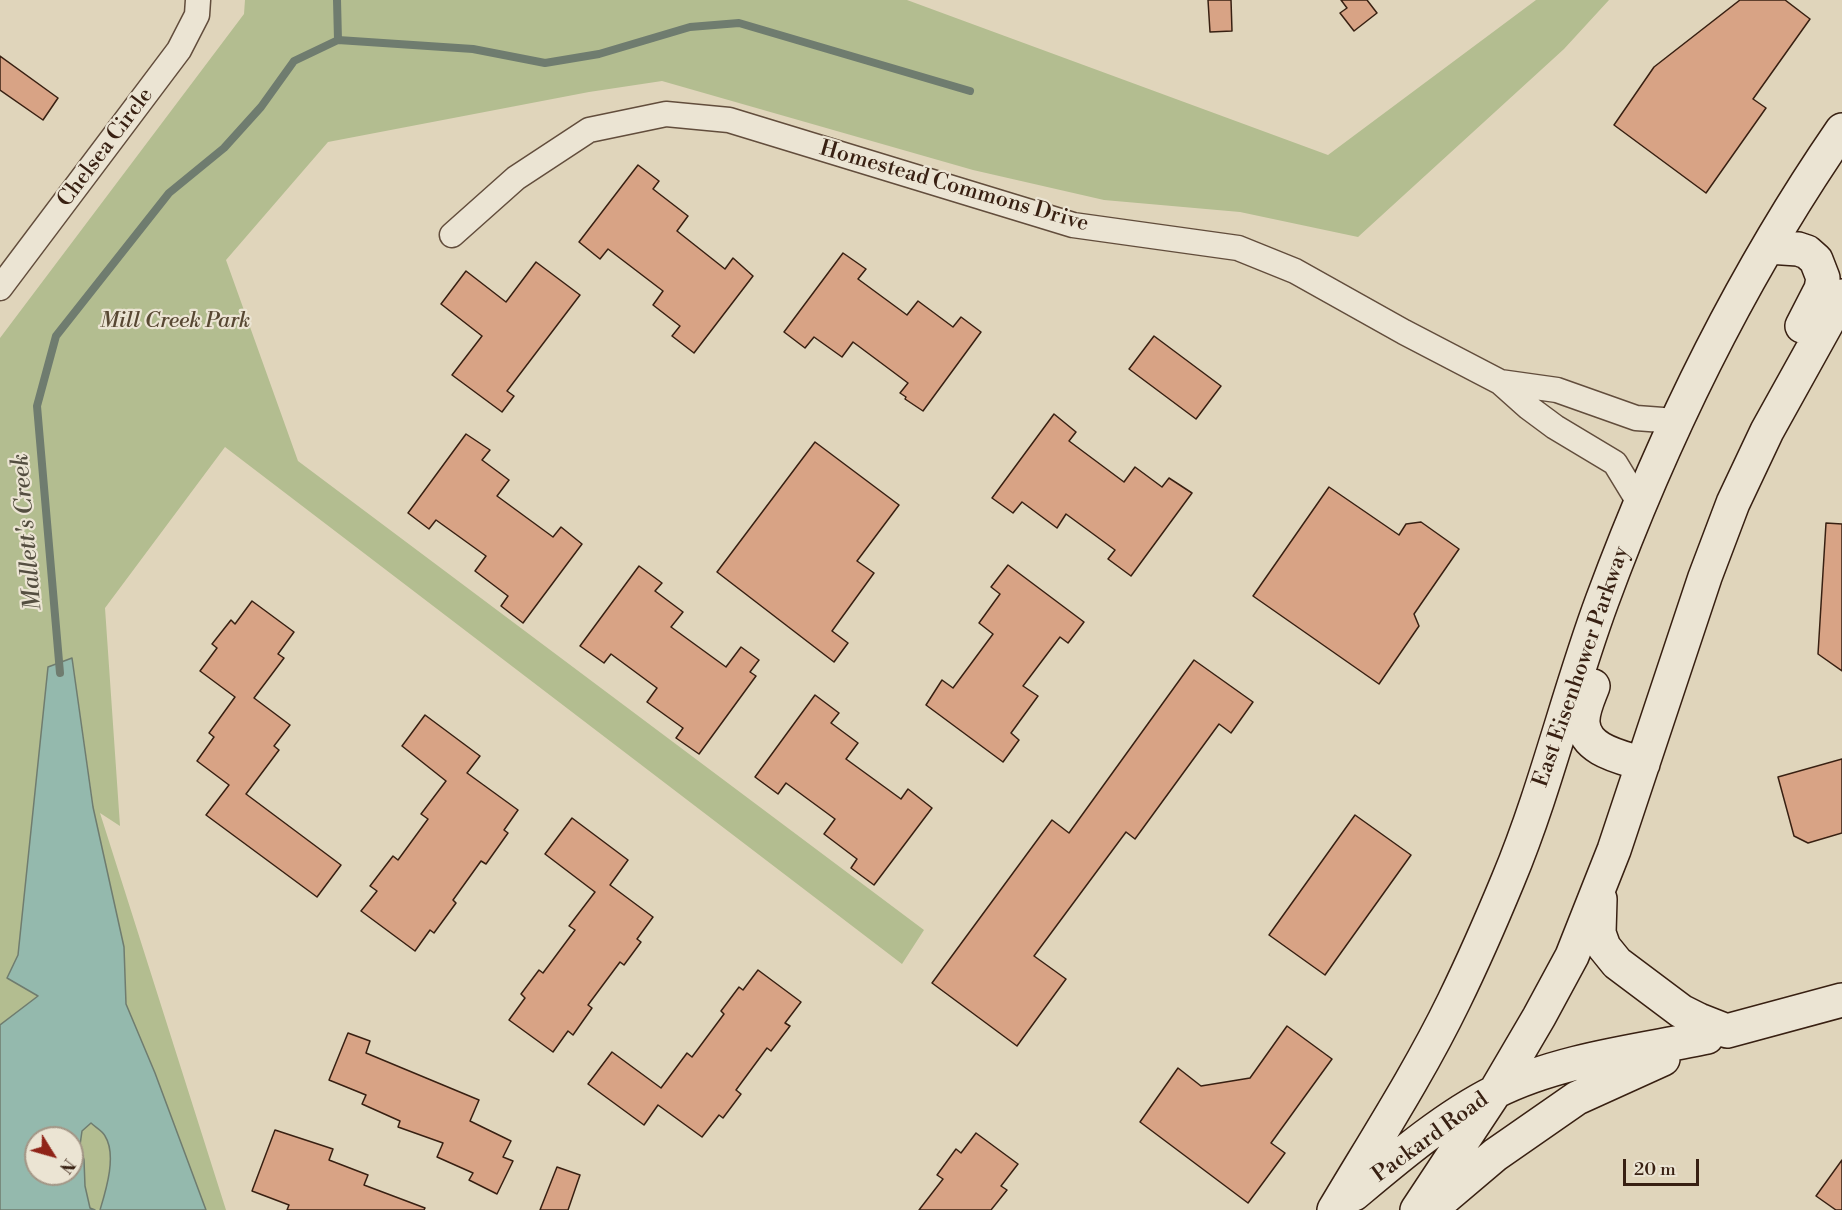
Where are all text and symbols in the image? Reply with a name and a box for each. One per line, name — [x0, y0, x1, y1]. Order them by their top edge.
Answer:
street label: Chelsea Circle — [53, 83, 159, 213]
street label: Homestead Commons Drive — [816, 136, 1092, 238]
park label: Mill Creek Park — [100, 309, 250, 335]
water label: Mallett's Creek — [7, 452, 49, 612]
street label: East Eisenhower Parkway — [1528, 543, 1636, 791]
street label: Packard Road — [1368, 1087, 1494, 1189]
north arrow — [24, 1126, 84, 1186]
scale bar — [1626, 1147, 1702, 1185]
text: N — [55, 1155, 79, 1177]
text: 20 m — [1634, 1158, 1676, 1181]

